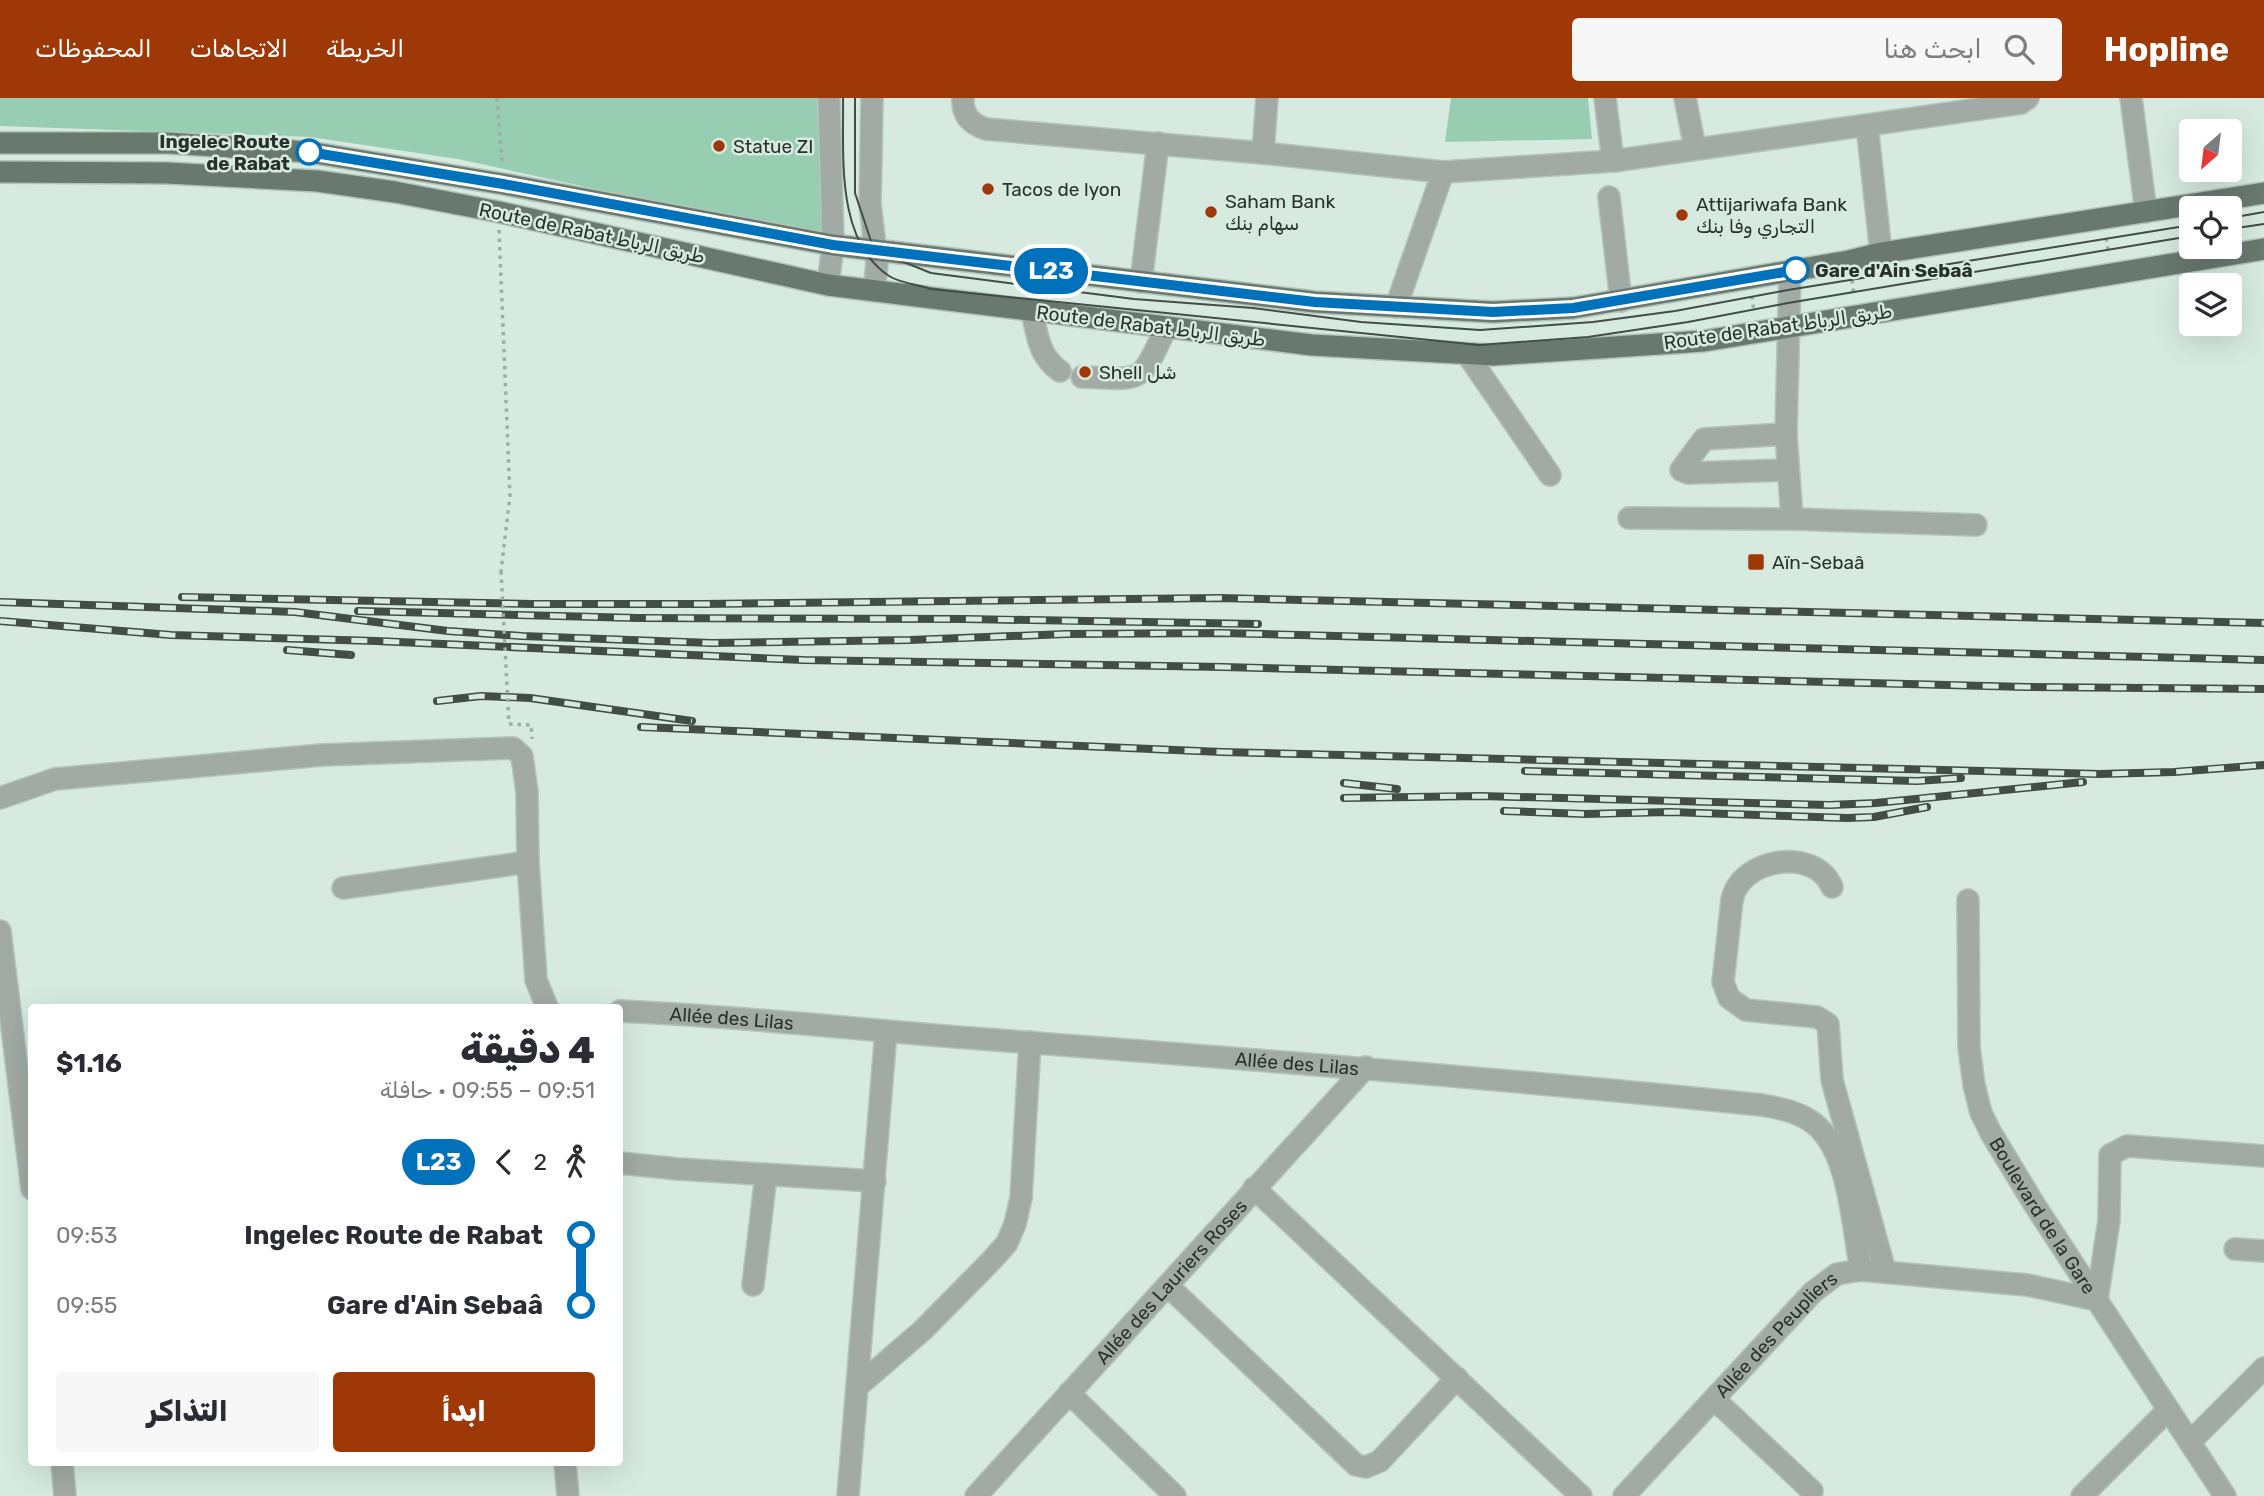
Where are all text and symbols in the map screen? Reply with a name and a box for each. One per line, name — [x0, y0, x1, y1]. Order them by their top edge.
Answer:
search box — [1572, 18, 2062, 81]
icon: search — [2000, 30, 2038, 68]
text: Hopline — [2104, 30, 2229, 69]
text: ابحث هنا — [1884, 34, 1982, 65]
text: المحفوظات — [35, 35, 152, 63]
text: الاتجاهات — [190, 35, 288, 63]
text: الخريطة — [326, 35, 404, 63]
north arrow — [2179, 119, 2242, 182]
map controls — [2179, 119, 2242, 336]
place label: Ingelec Route de Rabat — [159, 130, 290, 175]
place label: Statue ZI — [733, 135, 813, 158]
marker: Statue ZI — [711, 138, 727, 154]
marker: Ingelec Route de Rabat — [296, 139, 322, 165]
place label: Tacos de lyon — [1002, 178, 1121, 201]
marker: Tacos de lyon — [980, 181, 996, 197]
place label: Saham Bank سهام بنك — [1225, 190, 1336, 236]
place label: Attijariwafa Bank التجاري وفا بنك — [1696, 193, 1847, 240]
button: locate — [2179, 196, 2242, 259]
street label: Route de Rabat طريق الرباط — [477, 198, 707, 268]
marker: Saham Bank سهام بنك — [1203, 204, 1219, 220]
marker: Attijariwafa Bank التجاري وفا بنك — [1674, 207, 1690, 223]
line badge: L23 — [1011, 248, 1091, 294]
text: L23 — [1028, 257, 1074, 285]
marker: Gare d'Ain Sebaâ — [1783, 257, 1809, 283]
place label: Gare d'Ain Sebaâ — [1815, 259, 1973, 282]
button: layers — [2179, 273, 2242, 336]
street label: Route de Rabat طريق الرباط — [1662, 300, 1894, 354]
street label: Route de Rabat طريق الرباط — [1035, 301, 1267, 351]
place label: Shell شل — [1099, 361, 1177, 384]
marker: Shell شل — [1077, 364, 1093, 380]
place label: Aïn-Sebaâ — [1772, 551, 1864, 574]
marker: Aïn-Sebaâ — [1746, 552, 1766, 572]
street label: Allée des Lilas — [669, 1002, 795, 1034]
text: 4 دقيقة — [460, 1027, 595, 1073]
street label: Allée des Lilas — [1234, 1047, 1360, 1080]
text: $1.16 — [56, 1048, 122, 1079]
text: 09:51 – 09:55 · حافلة — [380, 1076, 595, 1104]
street label: Boulevard de la Gare — [1985, 1133, 2101, 1298]
icon: back — [485, 1143, 523, 1181]
icon: walk — [557, 1143, 595, 1181]
text: L23 — [416, 1148, 461, 1176]
text: 2 — [533, 1148, 547, 1176]
street label: Allée des Lauriers Roses — [1091, 1194, 1252, 1368]
text: Ingelec Route de Rabat — [244, 1220, 543, 1251]
text: 09:53 — [56, 1221, 118, 1249]
street label: Allée des Peupliers — [1710, 1266, 1842, 1402]
text: Gare d'Ain Sebaâ — [327, 1290, 543, 1321]
text: 09:55 — [56, 1291, 117, 1319]
button: التذاكر — [56, 1372, 319, 1452]
button: ابدأ — [333, 1372, 595, 1452]

